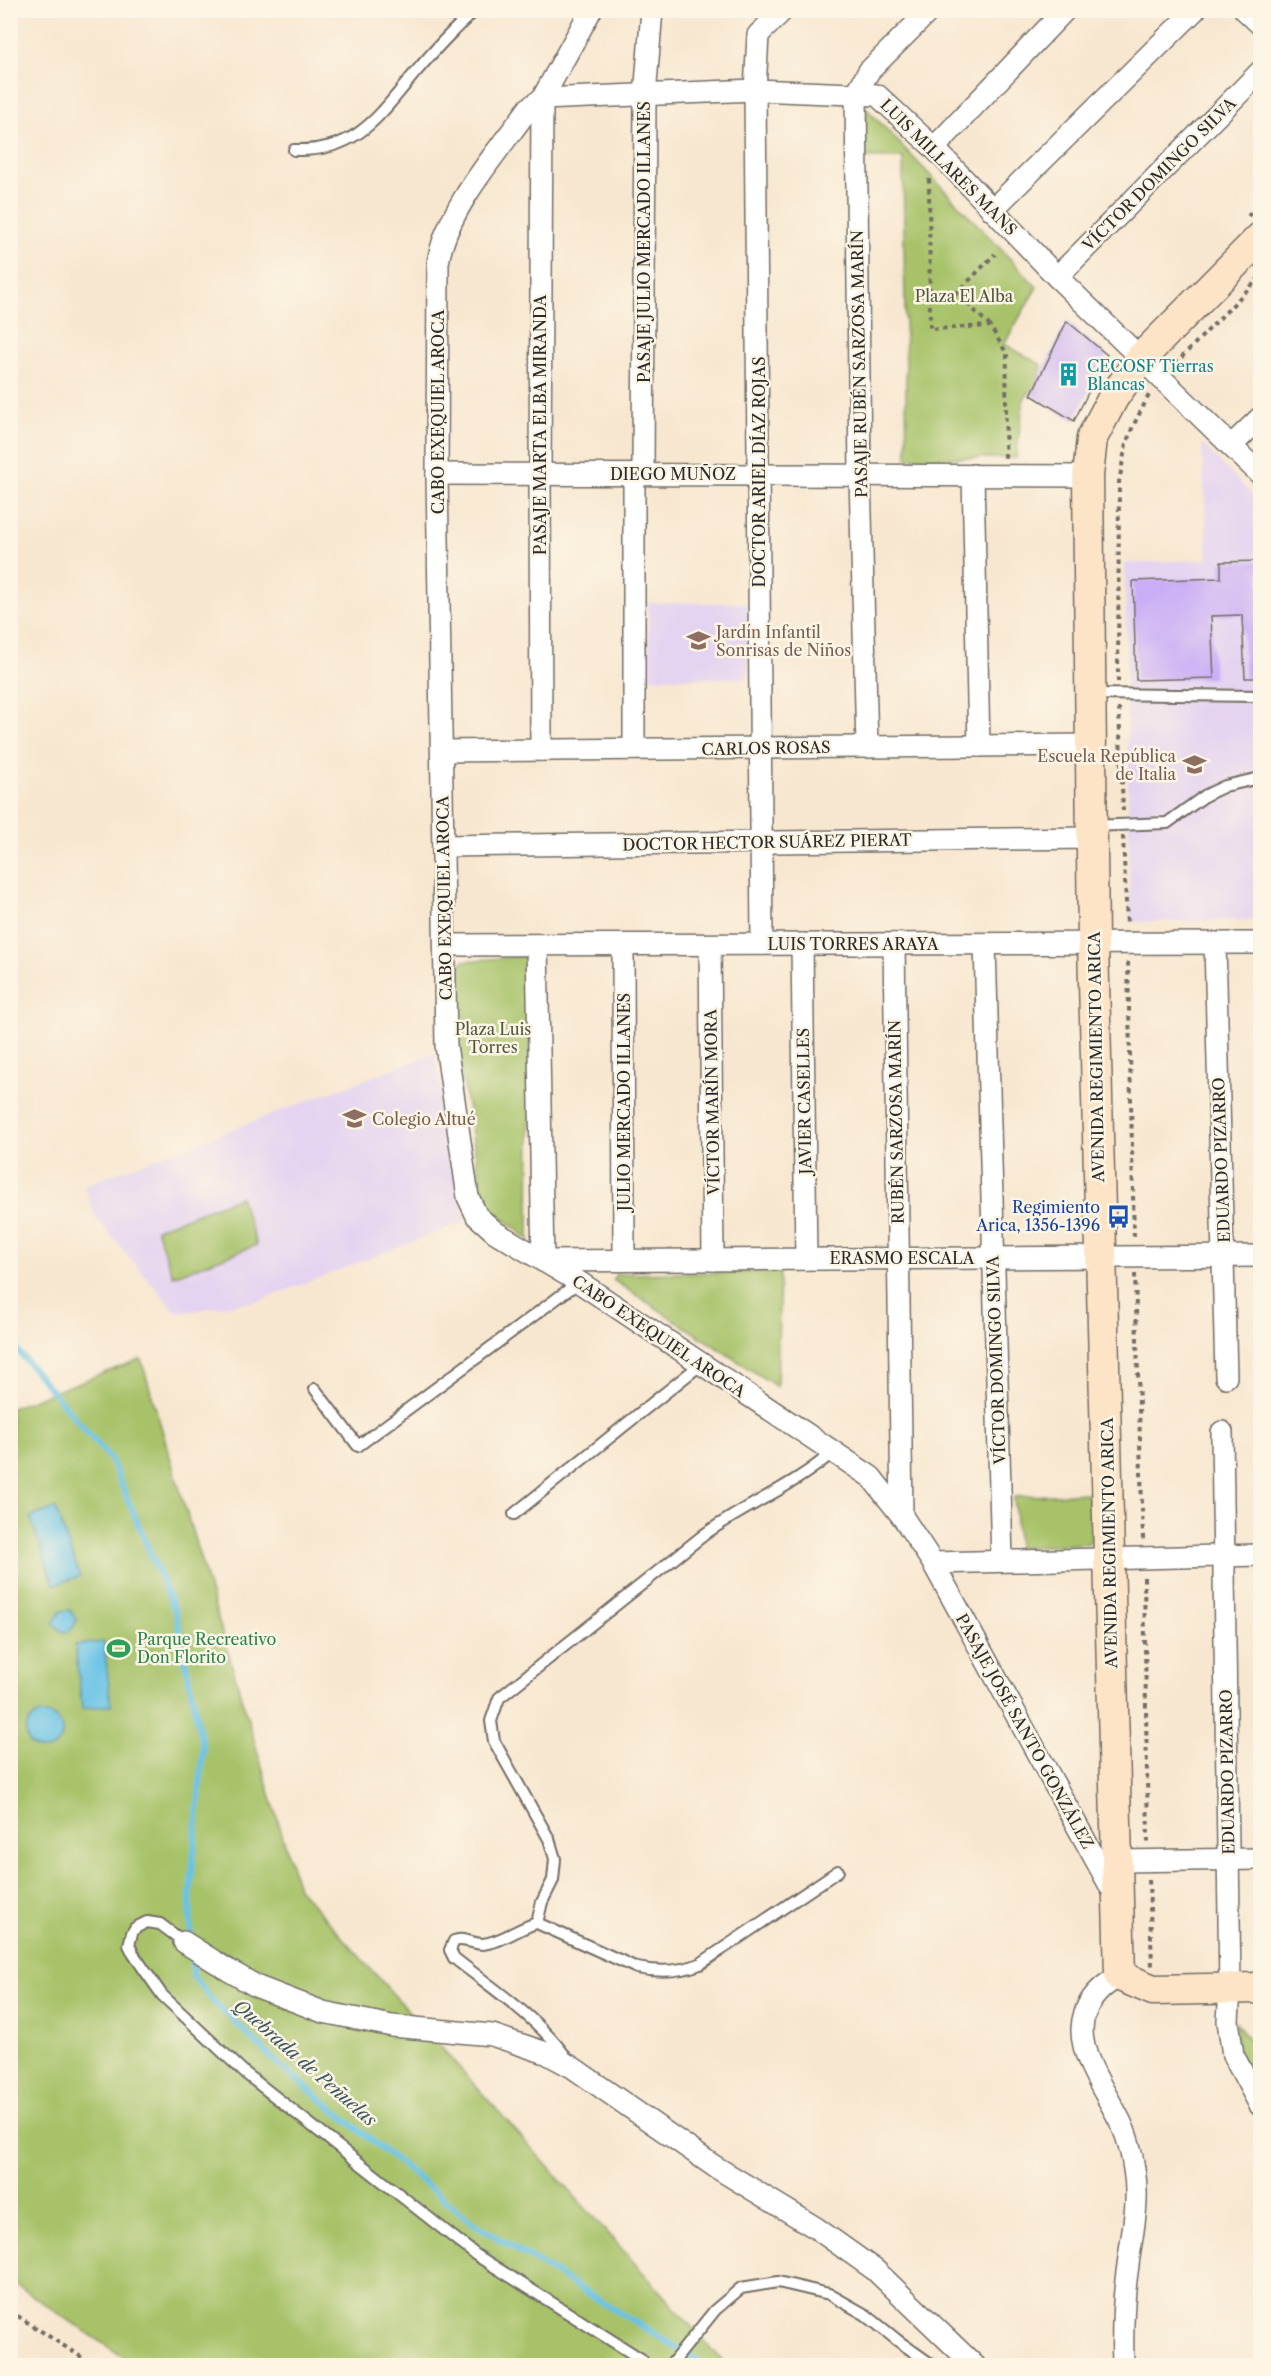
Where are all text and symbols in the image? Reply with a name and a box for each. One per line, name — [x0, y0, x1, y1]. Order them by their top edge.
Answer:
street label: VÍCTOR DOMINGO SILVA — [1077, 92, 1241, 256]
street label: LUIS MILLARES MANS — [877, 95, 1021, 239]
street label: PASAJE JULIO MERCADO ILLANES — [634, 101, 654, 383]
street label: PASAJE RUBÉN SARZOSA MARÍN — [847, 230, 871, 498]
park label: Plaza El Alba — [915, 286, 1014, 306]
street label: PASAJE MARTA ELBA MIRANDA — [530, 294, 550, 555]
street label: CABO EXEQUIEL AROCA — [428, 308, 448, 514]
place label: CECOSF Tierras Blancas — [1087, 356, 1214, 394]
street label: DOCTOR ARIEL DÍAZ ROJAS — [749, 357, 769, 587]
building icon: CECOSF Tierras Blancas — [1056, 362, 1082, 388]
street label: DIEGO MUÑOZ — [610, 463, 736, 484]
place label: Jardín Infantil Sonrisas de Niños — [713, 622, 851, 660]
school or university icon: Jardín Infantil Sonrisas de Niños — [685, 628, 711, 654]
street label: CARLOS ROSAS — [701, 737, 831, 759]
place label: Escuela República de Italia — [1037, 746, 1177, 784]
school or university icon: Escuela República de Italia — [1181, 752, 1207, 778]
street label: CABO EXEQUIEL AROCA — [432, 794, 456, 1001]
street label: DOCTOR HECTOR SUÁREZ PIERAT — [622, 829, 912, 855]
street label: AVENIDA REGIMIENTO ARICA — [1084, 930, 1108, 1184]
street label: LUIS TORRES ARAYA — [767, 934, 940, 954]
street label: JULIO MERCADO ILLANES — [614, 993, 634, 1214]
street label: VÍCTOR MARÍN MORA — [700, 1008, 724, 1196]
park label: Plaza Luis Torres — [455, 1019, 531, 1057]
street label: RUBÉN SARZOSA MARÍN — [884, 1020, 908, 1224]
street label: JAVIER CASELLES — [793, 1028, 815, 1177]
street label: EDUARDO PIZARRO — [1208, 1077, 1234, 1243]
school or university icon: Colegio Altué — [341, 1106, 367, 1132]
place label: Colegio Altué — [372, 1109, 476, 1129]
place label: Regimiento Arica, 1356-1396 — [975, 1197, 1100, 1235]
bus stop icon: Regimiento Arica, 1356-1396 — [1105, 1203, 1131, 1229]
street label: ERASMO ESCALA — [830, 1248, 976, 1268]
street label: VÍCTOR DOMINGO SILVA — [982, 1254, 1010, 1466]
street label: CABO EXEQUIEL AROCA — [569, 1270, 750, 1402]
street label: AVENIDA REGIMIENTO ARICA — [1097, 1416, 1121, 1670]
street label: PASAJE JOSÉ SANTO GONZÁLEZ — [952, 1610, 1098, 1852]
place label: Parque Recreativo Don Florito — [137, 1629, 277, 1667]
sports icon: Parque Recreativo Don Florito — [106, 1635, 132, 1661]
street label: EDUARDO PIZARRO — [1216, 1689, 1238, 1855]
water label: Quebrada de Peñuelas — [229, 1995, 381, 2131]

